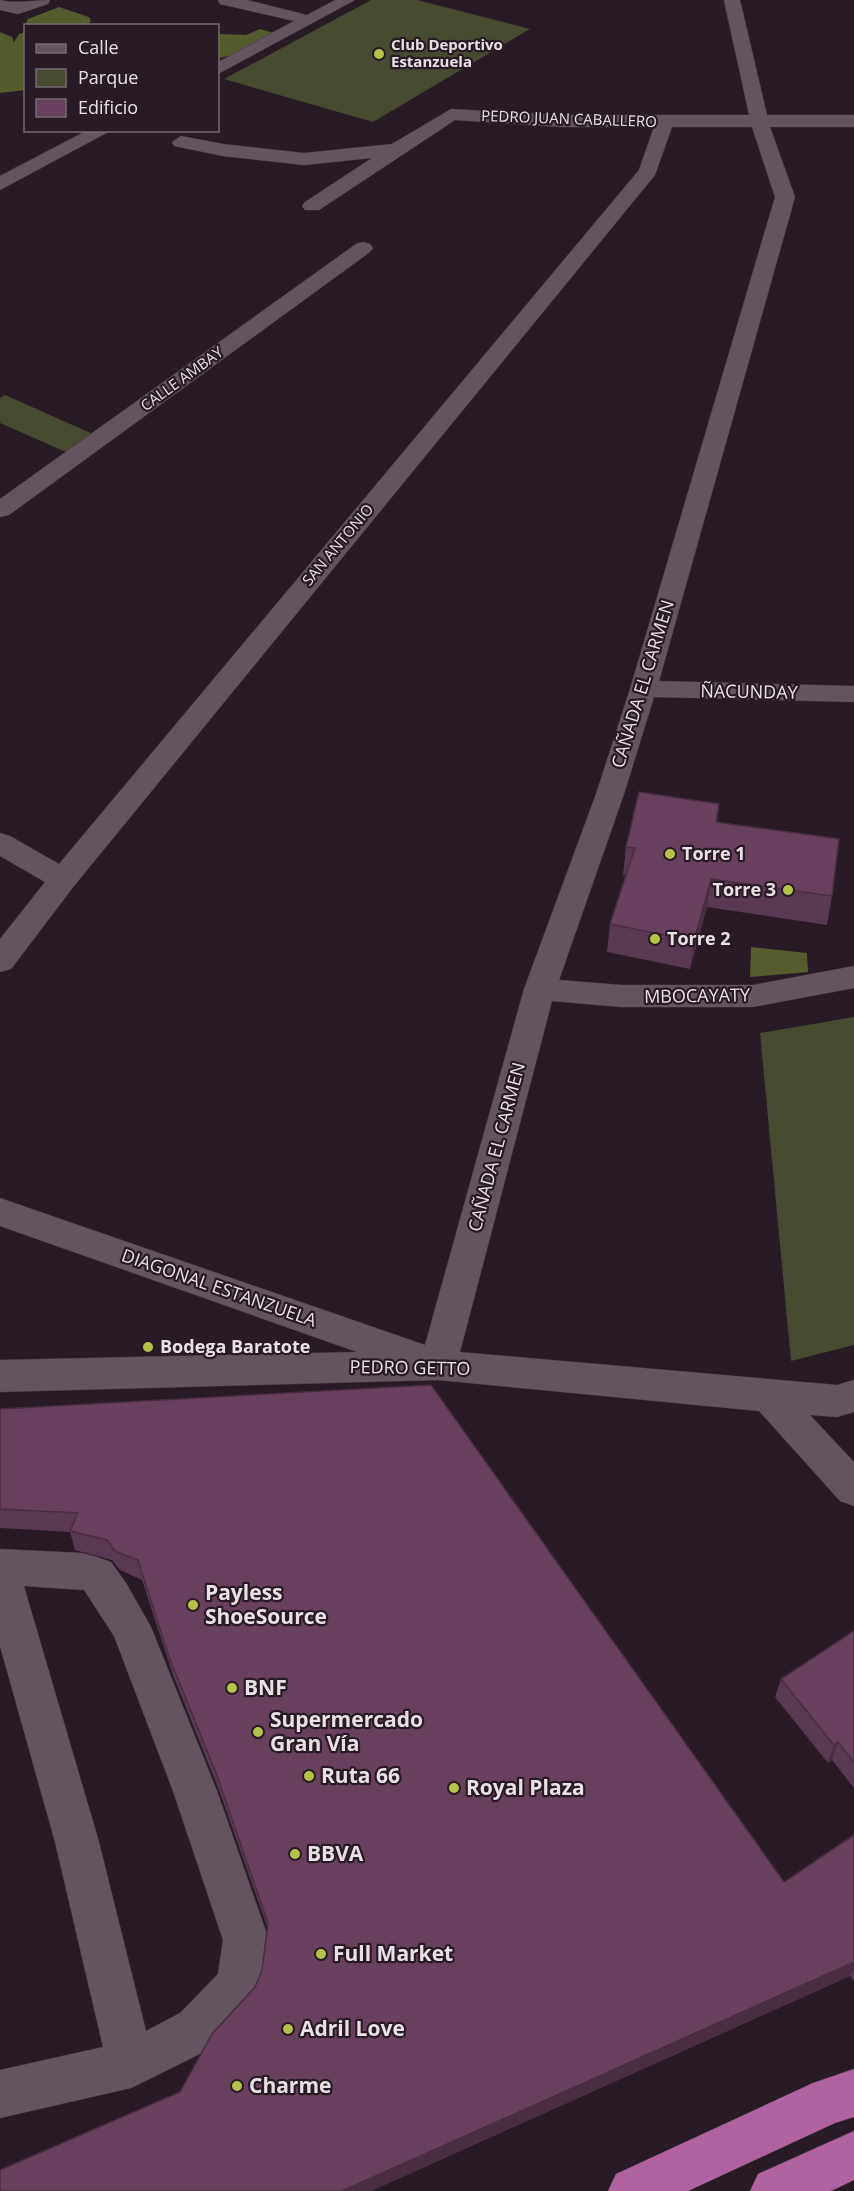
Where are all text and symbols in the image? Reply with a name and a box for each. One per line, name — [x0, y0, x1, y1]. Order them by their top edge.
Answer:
legend — [24, 24, 219, 132]
place label: Club Deportivo Estanzuela — [391, 34, 503, 71]
text: Calle — [78, 35, 119, 59]
marker: Club Deportivo Estanzuela — [372, 47, 386, 61]
text: Parque — [78, 65, 138, 89]
text: Edificio — [78, 95, 138, 119]
street label: PEDRO JUAN CABALLERO — [481, 105, 657, 131]
street label: CALLE AMBAY — [136, 341, 227, 415]
street label: SAN ANTONIO — [297, 499, 377, 589]
street label: CAÑADA EL CARMEN — [605, 597, 679, 771]
street label: ÑACUNDAY — [700, 678, 799, 704]
place label: Torre 1 — [682, 841, 746, 865]
marker: Torre 1 — [663, 847, 677, 861]
place label: Torre 3 — [712, 877, 776, 901]
marker: Torre 3 — [781, 883, 795, 897]
place label: Torre 2 — [667, 926, 731, 950]
marker: Torre 2 — [648, 932, 662, 946]
street label: MBOCAYATY — [644, 982, 751, 1008]
street label: CAÑADA EL CARMEN — [462, 1059, 530, 1234]
street label: DIAGONAL ESTANZUELA — [119, 1242, 320, 1332]
place label: Bodega Baratote — [160, 1334, 310, 1358]
marker: Bodega Baratote — [141, 1340, 155, 1354]
street label: PEDRO GETTO — [350, 1354, 471, 1380]
place label: Payless ShoeSource — [205, 1578, 327, 1630]
marker: Payless ShoeSource — [186, 1598, 200, 1612]
place label: BNF — [244, 1673, 287, 1701]
marker: BNF — [225, 1681, 239, 1695]
place label: Supermercado Gran Vía — [270, 1705, 423, 1757]
marker: Supermercado Gran Vía — [251, 1725, 265, 1739]
place label: Ruta 66 — [321, 1761, 400, 1789]
marker: Ruta 66 — [302, 1769, 316, 1783]
place label: Royal Plaza — [466, 1773, 585, 1801]
marker: Royal Plaza — [447, 1781, 461, 1795]
place label: BBVA — [307, 1839, 364, 1867]
marker: BBVA — [288, 1847, 302, 1861]
place label: Full Market — [333, 1939, 453, 1967]
marker: Full Market — [314, 1947, 328, 1961]
place label: Adril Love — [300, 2014, 405, 2042]
marker: Adril Love — [281, 2022, 295, 2036]
place label: Charme — [249, 2071, 331, 2099]
marker: Charme — [230, 2079, 244, 2093]

